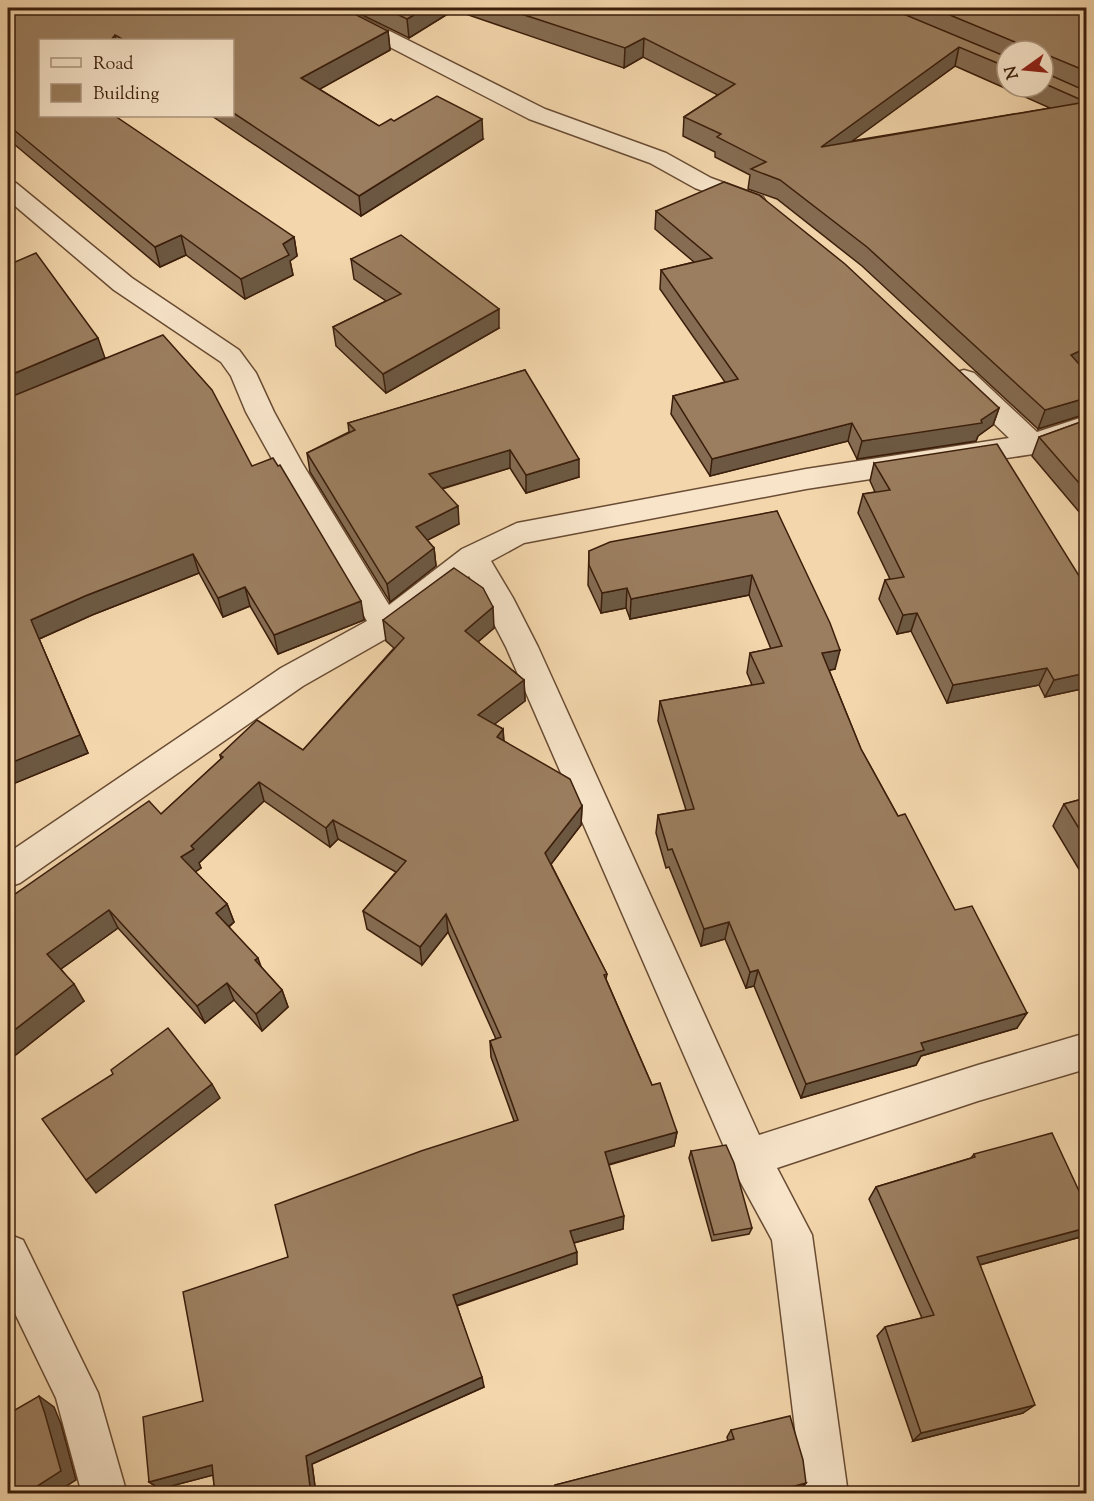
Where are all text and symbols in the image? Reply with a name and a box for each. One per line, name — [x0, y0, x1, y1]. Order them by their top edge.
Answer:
legend — [39, 39, 234, 117]
north arrow — [995, 39, 1055, 99]
text: Road — [93, 52, 133, 78]
text: N — [1000, 63, 1026, 81]
text: Building — [93, 82, 159, 108]

